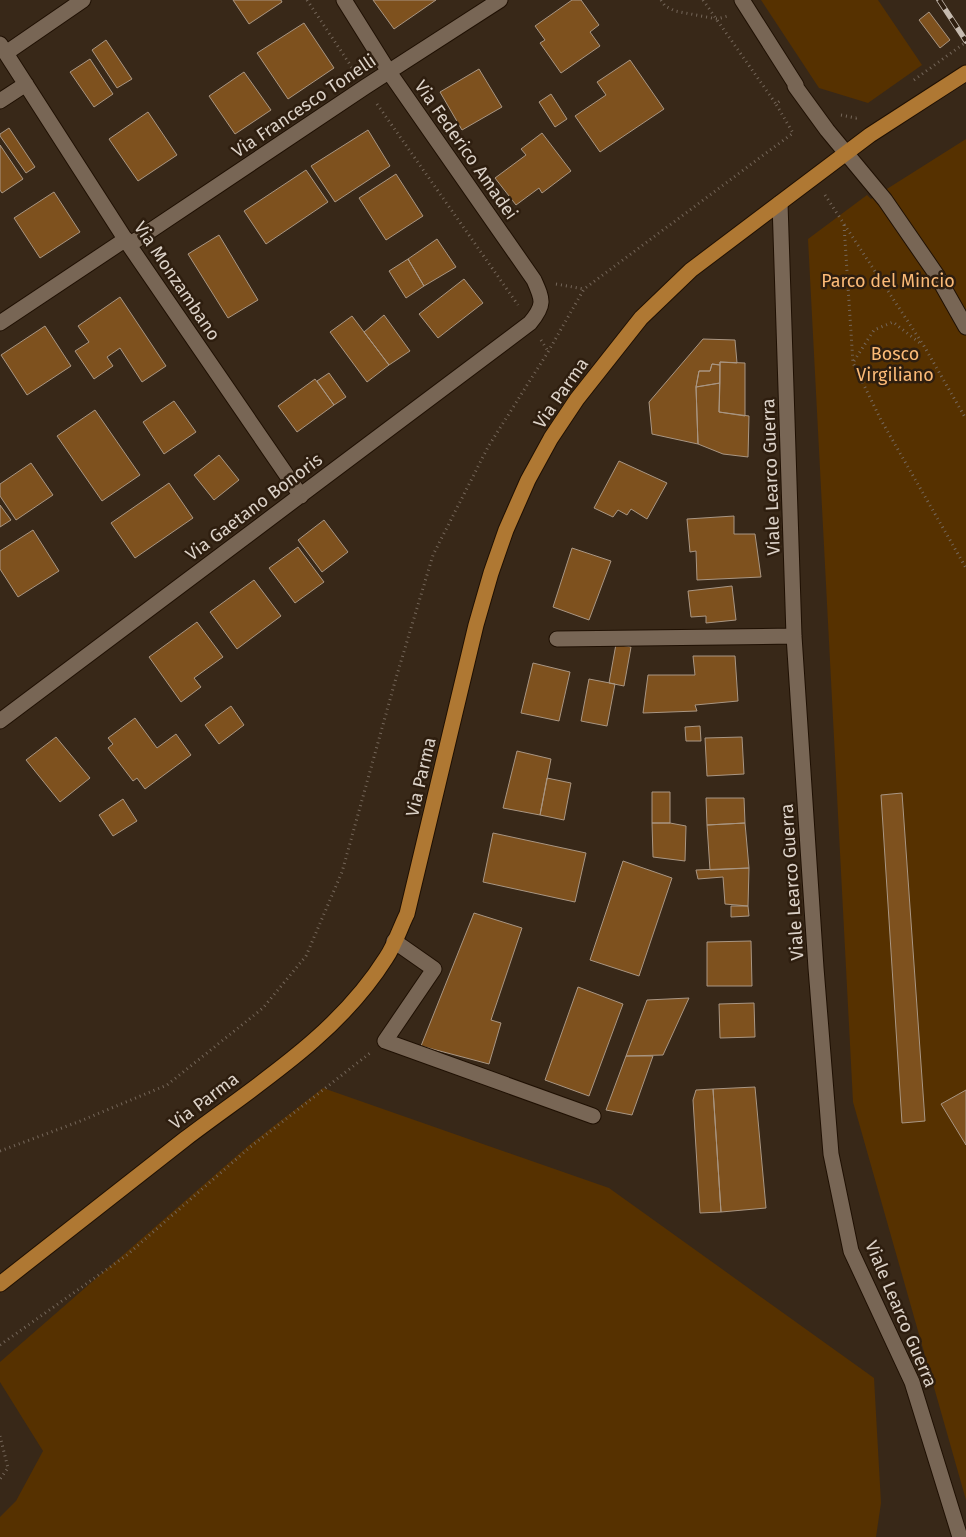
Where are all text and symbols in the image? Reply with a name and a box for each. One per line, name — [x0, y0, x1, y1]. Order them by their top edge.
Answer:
street label: Via Francesco Tonelli — [228, 50, 380, 162]
street label: Via Federico Amadei — [410, 76, 522, 224]
street label: Via Monzambano — [129, 217, 225, 345]
park label: Parco del Mincio — [821, 270, 955, 292]
park label: Bosco Virgiliano — [856, 343, 934, 386]
street label: Via Parma — [529, 353, 593, 433]
street label: Viale Learco Guerra — [757, 398, 785, 556]
street label: Via Gaetano Bonoris — [181, 448, 327, 566]
street label: Via Parma — [401, 735, 441, 819]
street label: Viale Learco Guerra — [776, 803, 808, 961]
street label: Via Parma — [165, 1068, 243, 1134]
street label: Viale Learco Guerra — [860, 1237, 942, 1391]

